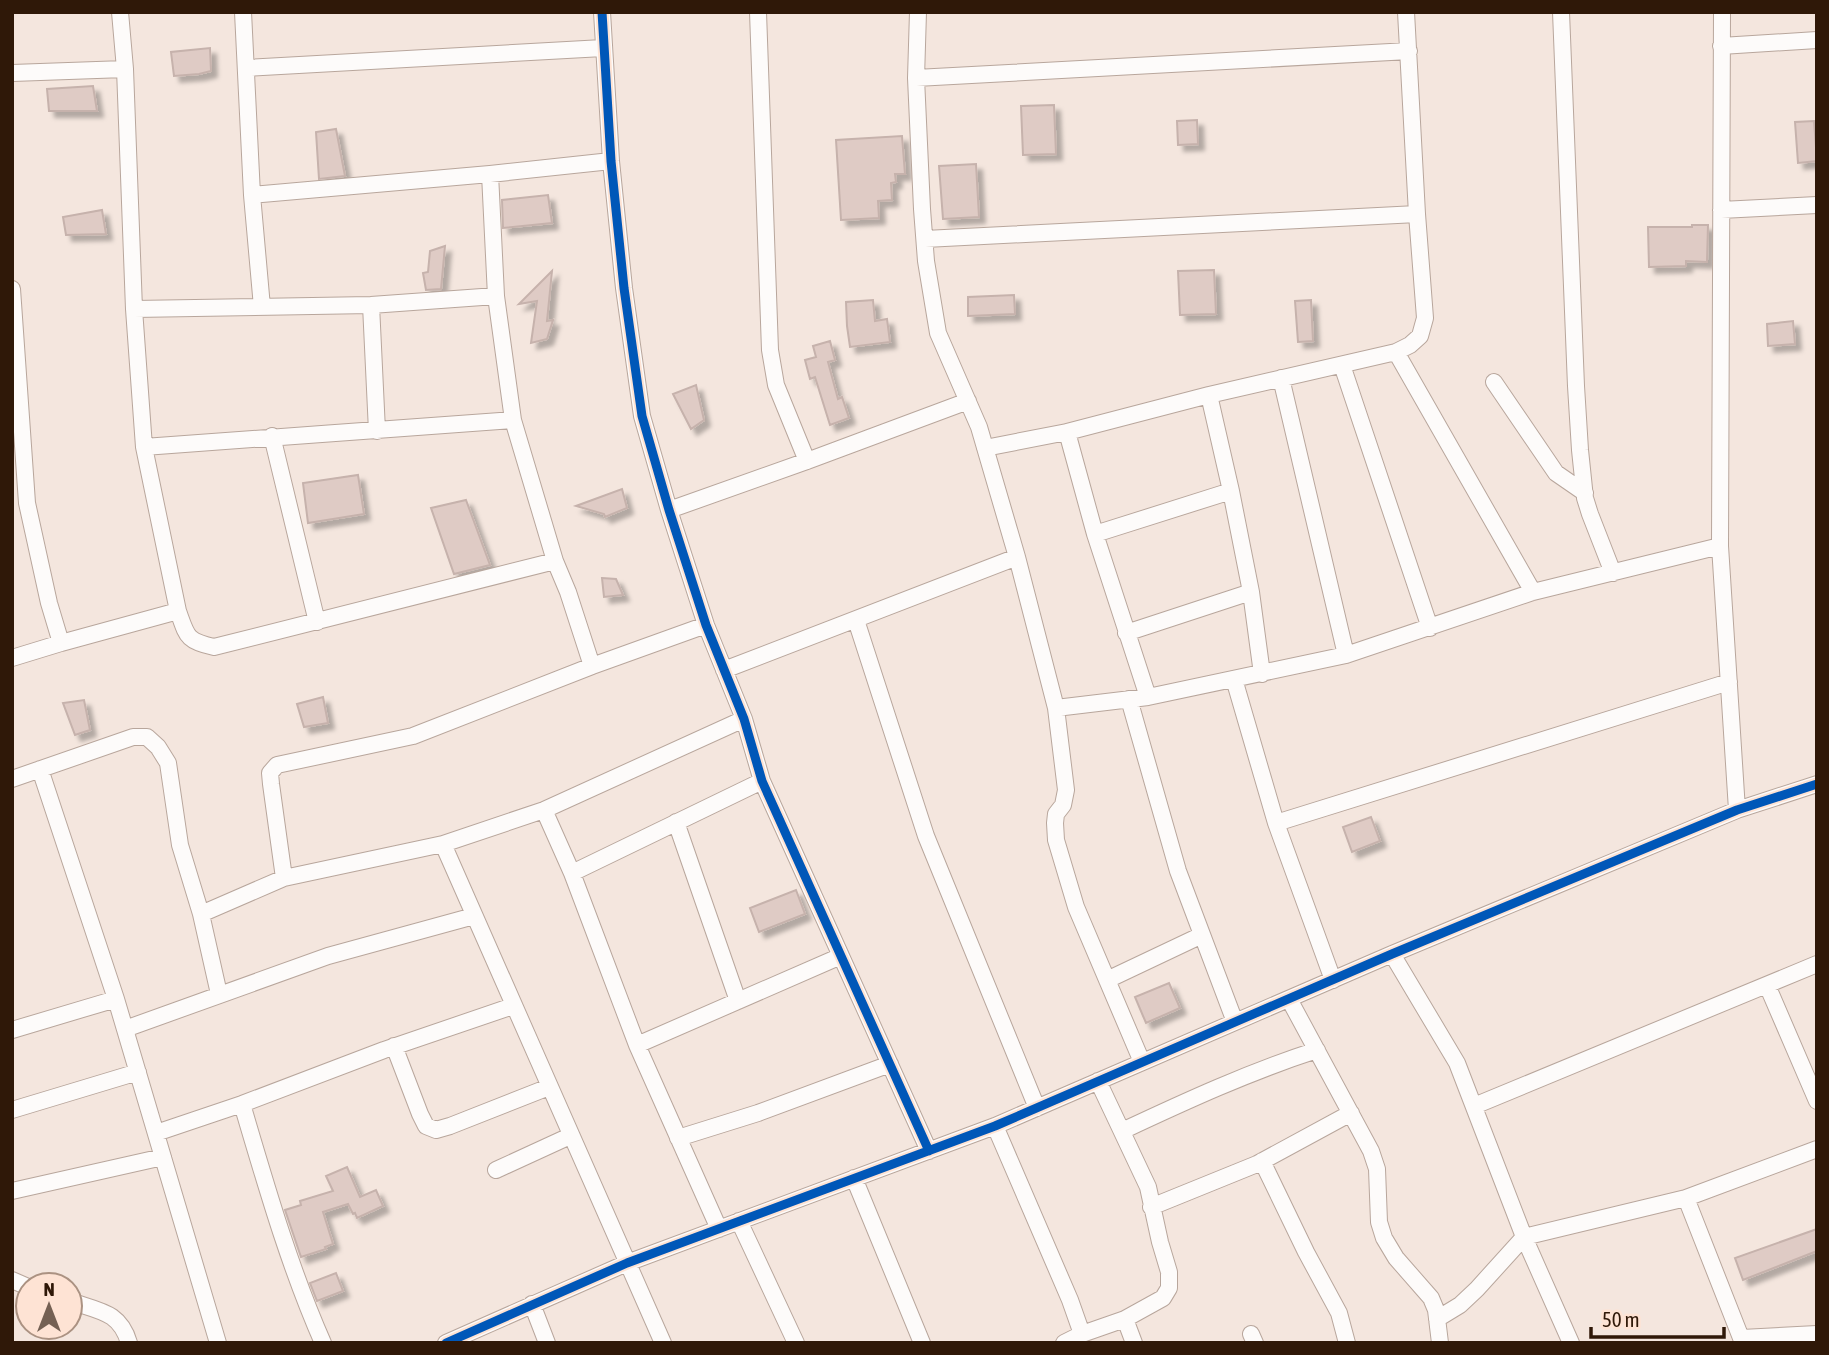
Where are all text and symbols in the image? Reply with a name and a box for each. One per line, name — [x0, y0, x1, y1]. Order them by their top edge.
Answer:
north arrow — [14, 1271, 84, 1341]
text: N — [43, 1278, 55, 1300]
scale bar — [1591, 1296, 1724, 1340]
text: 50 m — [1602, 1307, 1640, 1331]

